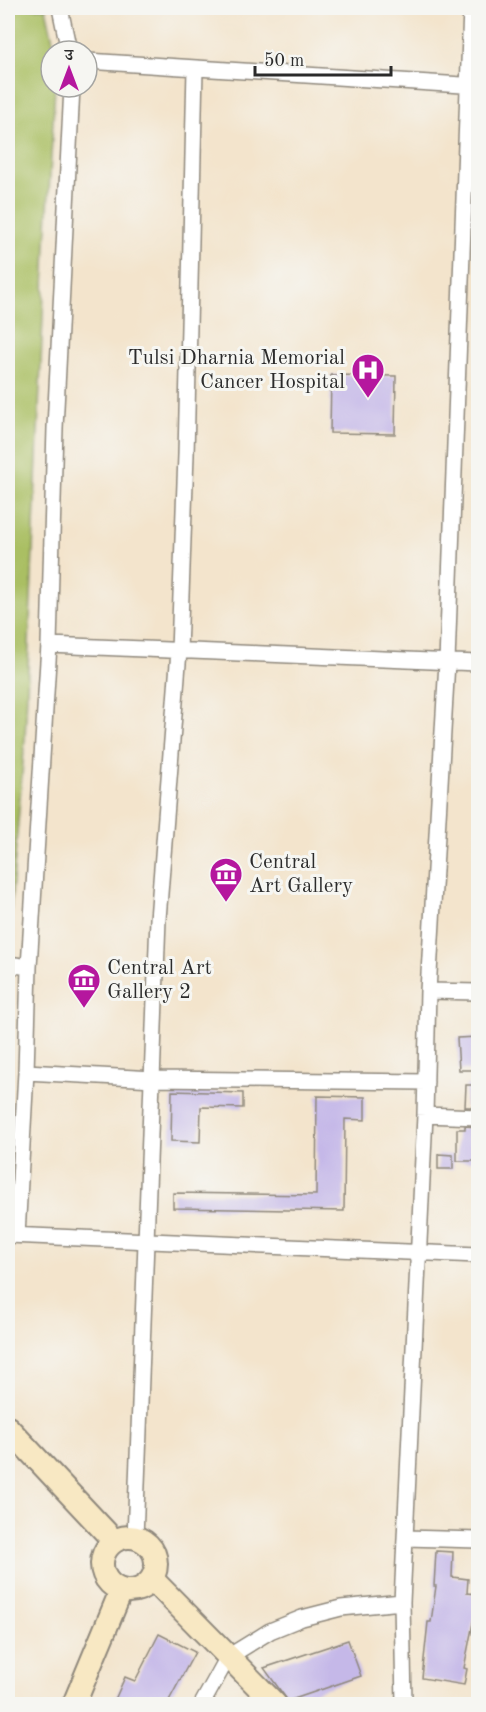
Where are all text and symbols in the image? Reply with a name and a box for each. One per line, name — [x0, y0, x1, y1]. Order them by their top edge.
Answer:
north arrow — [39, 39, 99, 99]
scale bar — [255, 39, 392, 77]
text: उ — [64, 48, 75, 64]
text: 50 m — [264, 52, 304, 70]
place label: Tulsi Dharnia Memorial Cancer Hospital — [128, 348, 345, 393]
hospital icon: Tulsi Dharnia Memorial Cancer Hospital — [350, 352, 386, 399]
place label: Central Art Gallery — [249, 852, 353, 897]
museum icon: Central Art Gallery — [208, 856, 244, 903]
place label: Central Art Gallery 2 — [107, 958, 212, 1003]
museum icon: Central Art Gallery 2 — [66, 962, 102, 1009]

